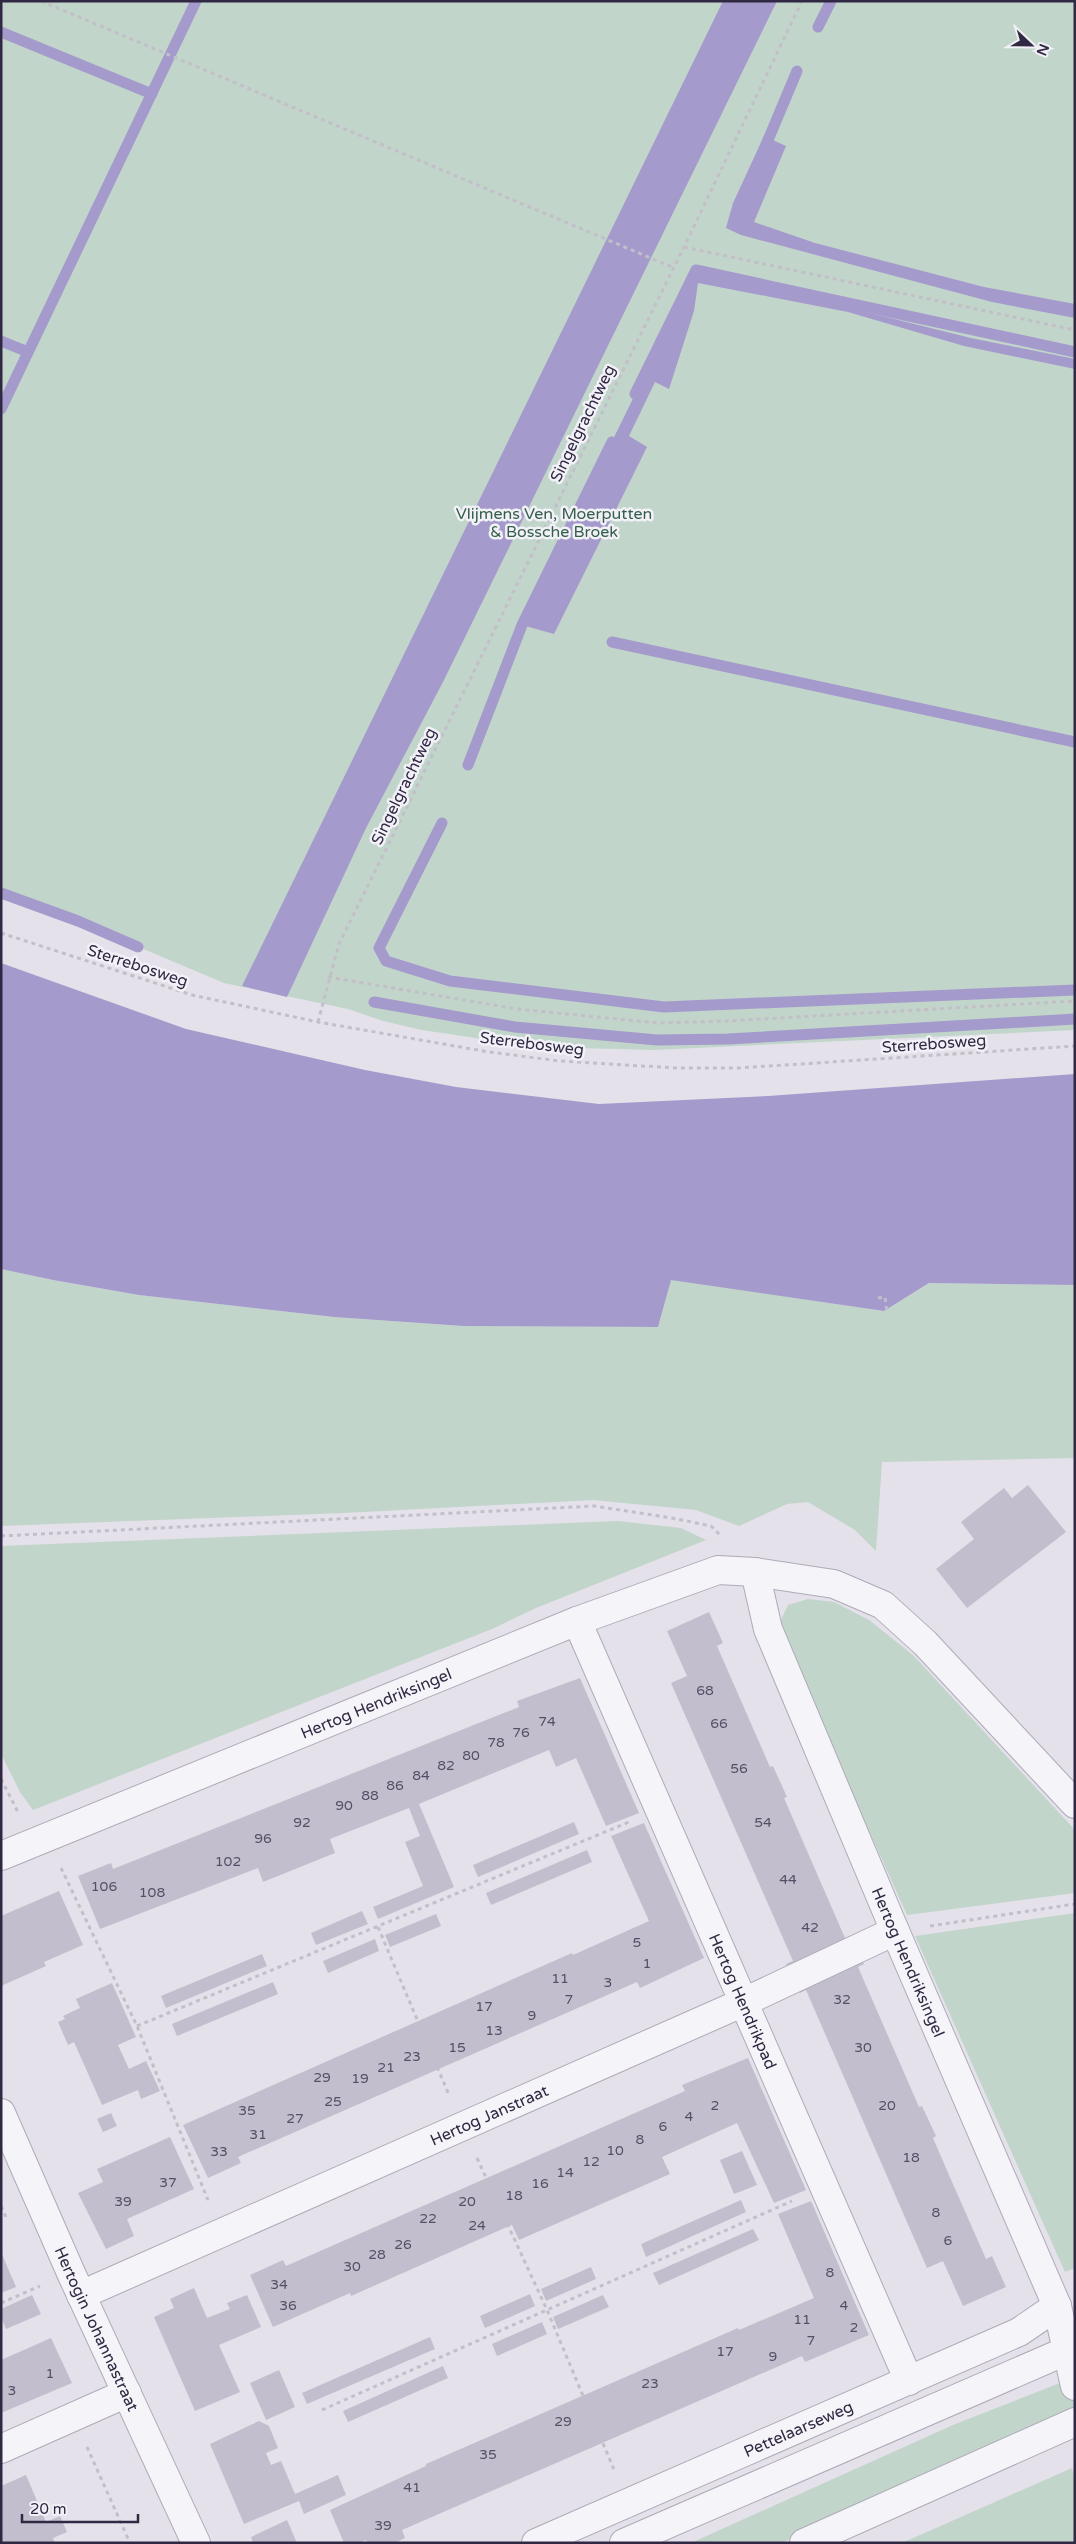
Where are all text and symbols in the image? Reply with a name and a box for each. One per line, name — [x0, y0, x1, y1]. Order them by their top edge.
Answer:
north arrow — [1006, 20, 1056, 70]
text: N — [1033, 41, 1053, 58]
street label: Singelgrachtweg — [546, 362, 620, 485]
park label: Vlijmens Ven, Moerputten & Bossche Broek — [456, 504, 652, 542]
street label: Singelgrachtweg — [367, 725, 441, 848]
street label: Sterrebosweg — [85, 940, 191, 992]
street label: Sterrebosweg — [479, 1028, 585, 1060]
street label: Sterrebosweg — [881, 1030, 987, 1058]
street label: Hertog Hendriksingel — [298, 1664, 455, 1744]
house number: 68 — [696, 1682, 714, 1699]
house number: 74 — [538, 1713, 556, 1730]
house number: 66 — [710, 1715, 728, 1732]
house number: 76 — [512, 1724, 530, 1741]
house number: 78 — [487, 1734, 505, 1751]
house number: 80 — [462, 1747, 480, 1764]
house number: 82 — [437, 1757, 455, 1774]
house number: 56 — [730, 1760, 748, 1777]
house number: 84 — [412, 1767, 430, 1784]
house number: 86 — [386, 1777, 404, 1794]
house number: 88 — [361, 1787, 379, 1804]
house number: 90 — [335, 1797, 353, 1814]
house number: 92 — [293, 1814, 311, 1831]
house number: 54 — [754, 1814, 772, 1831]
house number: 96 — [254, 1830, 272, 1847]
house number: 102 — [215, 1853, 241, 1870]
house number: 44 — [779, 1871, 797, 1888]
house number: 106 — [91, 1878, 117, 1895]
house number: 108 — [139, 1884, 165, 1901]
street label: Hertog Hendriksingel — [867, 1884, 949, 2040]
house number: 42 — [801, 1919, 819, 1936]
street label: Hertog Hendrikpad — [704, 1931, 781, 2073]
house number: 5 — [633, 1934, 641, 1951]
house number: 1 — [643, 1955, 651, 1972]
house number: 11 — [551, 1970, 569, 1987]
house number: 3 — [604, 1974, 612, 1991]
house number: 7 — [565, 1991, 573, 2008]
house number: 32 — [833, 1991, 851, 2008]
house number: 17 — [475, 1998, 493, 2015]
house number: 9 — [528, 2007, 536, 2024]
house number: 13 — [485, 2022, 503, 2039]
house number: 15 — [448, 2039, 466, 2056]
house number: 30 — [854, 2039, 872, 2056]
house number: 23 — [403, 2048, 421, 2065]
house number: 21 — [377, 2059, 395, 2076]
house number: 29 — [313, 2069, 331, 2086]
house number: 19 — [351, 2070, 369, 2087]
street label: Hertog Janstraat — [427, 2081, 552, 2150]
house number: 25 — [324, 2093, 342, 2110]
house number: 2 — [711, 2097, 719, 2114]
house number: 20 — [878, 2097, 896, 2114]
house number: 35 — [238, 2102, 256, 2119]
house number: 4 — [685, 2108, 694, 2125]
house number: 27 — [286, 2110, 304, 2127]
house number: 6 — [659, 2118, 668, 2135]
house number: 31 — [249, 2126, 267, 2143]
house number: 8 — [636, 2131, 645, 2148]
house number: 10 — [606, 2142, 624, 2159]
house number: 33 — [210, 2143, 228, 2160]
house number: 18 — [902, 2149, 920, 2166]
house number: 12 — [582, 2153, 600, 2170]
house number: 14 — [556, 2164, 574, 2181]
house number: 37 — [159, 2174, 177, 2191]
house number: 16 — [531, 2175, 549, 2192]
house number: 18 — [505, 2187, 523, 2204]
house number: 39 — [114, 2193, 132, 2210]
house number: 20 — [458, 2193, 476, 2210]
house number: 8 — [932, 2204, 941, 2221]
house number: 22 — [419, 2210, 437, 2227]
house number: 24 — [468, 2217, 486, 2234]
house number: 6 — [944, 2232, 953, 2249]
house number: 26 — [394, 2236, 412, 2253]
street label: Hertogin Johannastraat — [50, 2244, 143, 2415]
house number: 28 — [368, 2246, 386, 2263]
house number: 30 — [343, 2258, 361, 2275]
house number: 8 — [826, 2264, 835, 2281]
house number: 34 — [270, 2276, 288, 2293]
house number: 36 — [279, 2297, 297, 2314]
house number: 4 — [840, 2297, 849, 2314]
house number: 11 — [793, 2311, 811, 2328]
house number: 2 — [850, 2319, 858, 2336]
house number: 7 — [807, 2332, 815, 2349]
house number: 17 — [716, 2343, 734, 2360]
house number: 9 — [769, 2348, 777, 2365]
house number: 1 — [46, 2365, 54, 2382]
house number: 23 — [641, 2375, 659, 2392]
house number: 3 — [8, 2382, 16, 2399]
street label: Pettelaarseweg — [741, 2397, 856, 2462]
house number: 29 — [554, 2413, 572, 2430]
house number: 35 — [479, 2446, 497, 2463]
house number: 41 — [403, 2479, 421, 2496]
scale bar — [22, 2492, 139, 2524]
text: 20 m — [30, 2500, 67, 2518]
house number: 39 — [374, 2517, 392, 2534]

